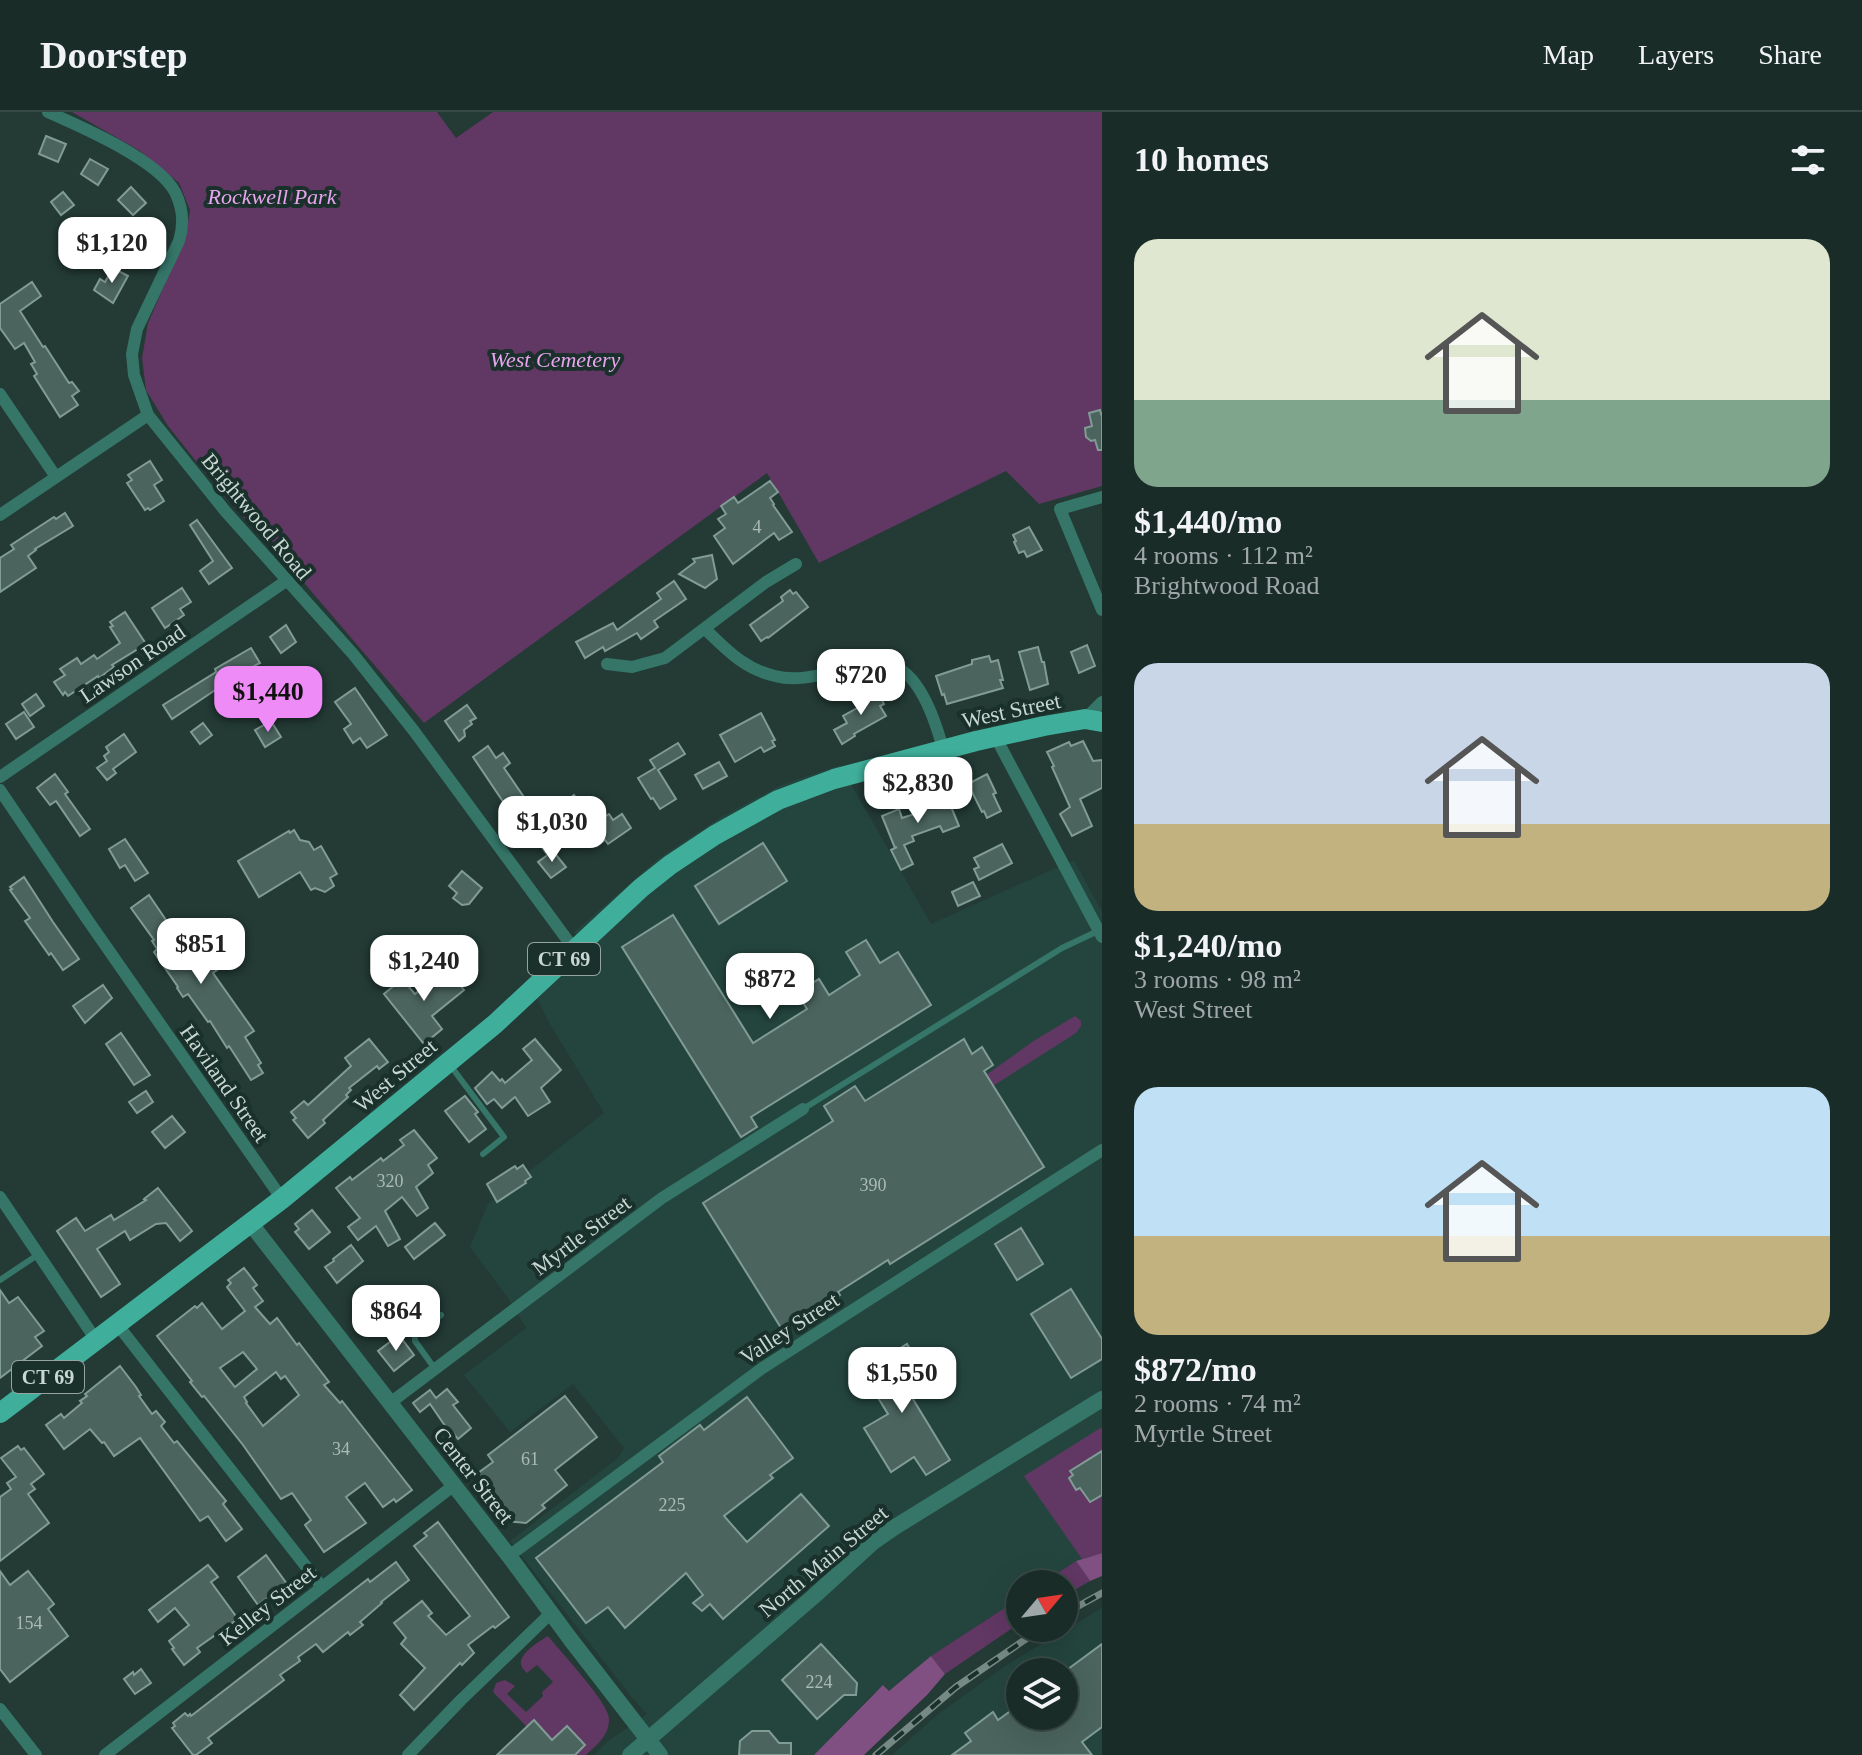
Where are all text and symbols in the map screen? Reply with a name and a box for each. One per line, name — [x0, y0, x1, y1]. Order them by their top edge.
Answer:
text: Doorstep — [40, 34, 188, 76]
text: Map — [1543, 39, 1594, 70]
text: Layers — [1638, 39, 1714, 70]
text: Share — [1758, 39, 1822, 70]
icon: filters — [1786, 138, 1830, 182]
text: 10 homes — [1134, 141, 1269, 178]
park label: Rockwell Park — [207, 184, 338, 209]
pin: $1,120 — [47, 217, 177, 285]
text: $1,120 — [76, 228, 148, 257]
icon: home — [1410, 291, 1554, 435]
park label: West Cemetery — [490, 347, 621, 372]
street label: Brightwood Road — [197, 448, 317, 585]
text: $1,440/mo — [1134, 503, 1282, 540]
house number: 4 — [753, 517, 762, 537]
text: 4 rooms · 112 m² — [1134, 541, 1313, 570]
text: Brightwood Road — [1134, 571, 1320, 600]
street label: Lawson Road — [75, 619, 190, 708]
pin: $720 — [814, 649, 908, 717]
text: $720 — [835, 660, 887, 689]
pin: $1,440 — [203, 666, 333, 734]
text: $1,440 — [232, 677, 304, 706]
street label: West Street — [959, 688, 1063, 733]
icon: home — [1410, 715, 1554, 859]
pin: $2,830 — [853, 757, 983, 825]
text: $2,830 — [882, 768, 954, 797]
pin: $1,030 — [487, 796, 617, 864]
text: $1,030 — [516, 807, 588, 836]
pin: $851 — [154, 918, 248, 986]
text: $1,240/mo — [1134, 927, 1282, 964]
text: $851 — [175, 929, 227, 958]
pin: $1,240 — [359, 935, 489, 1003]
road number: CT 69 — [528, 943, 600, 975]
text: $1,240 — [388, 946, 460, 975]
pin: $872 — [723, 953, 817, 1021]
text: $872 — [744, 964, 796, 993]
text: 3 rooms · 98 m² — [1134, 965, 1301, 994]
text: West Street — [1134, 995, 1253, 1024]
street label: Haviland Street — [175, 1020, 274, 1147]
street label: West Street — [349, 1034, 442, 1117]
icon: home — [1410, 1139, 1554, 1283]
house number: 320 — [377, 1171, 404, 1191]
house number: 390 — [860, 1175, 887, 1195]
street label: Myrtle Street — [527, 1190, 635, 1280]
pin: $864 — [349, 1285, 443, 1353]
street label: Valley Street — [735, 1287, 843, 1370]
text: $864 — [370, 1296, 422, 1325]
pin: $1,550 — [837, 1347, 967, 1415]
text: $872/mo — [1134, 1351, 1257, 1388]
text: $1,550 — [866, 1358, 938, 1387]
road number: CT 69 — [12, 1361, 84, 1393]
text: 2 rooms · 74 m² — [1134, 1389, 1301, 1418]
text: Myrtle Street — [1134, 1419, 1272, 1448]
street label: Center Street — [428, 1422, 519, 1528]
house number: 34 — [332, 1439, 350, 1459]
house number: 61 — [521, 1449, 539, 1469]
house number: 225 — [659, 1495, 686, 1515]
street label: North Main Street — [754, 1500, 893, 1622]
street label: Kelley Street — [214, 1560, 320, 1651]
north arrow — [1006, 1570, 1078, 1642]
map controls — [1006, 1570, 1078, 1730]
house number: 154 — [16, 1613, 43, 1633]
button: layers — [1006, 1658, 1078, 1730]
house number: 224 — [806, 1672, 833, 1692]

